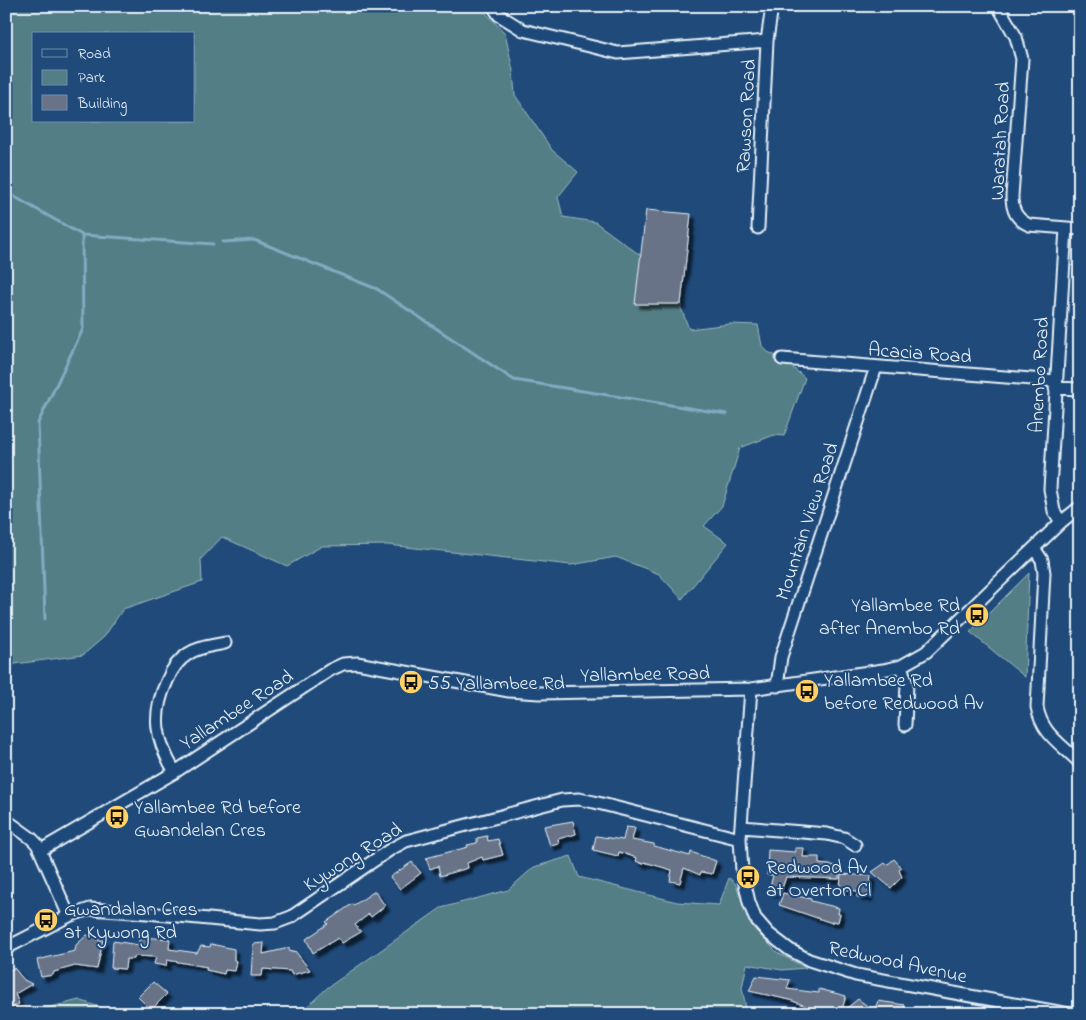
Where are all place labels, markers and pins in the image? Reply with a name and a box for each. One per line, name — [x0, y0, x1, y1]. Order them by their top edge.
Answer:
place label: Yallambee Rd after Anembo Rd — [819, 592, 960, 644]
bus stop icon: Yallambee Rd after Anembo Rd — [964, 602, 990, 628]
place label: Yallambee Rd before Redwood Av — [824, 667, 984, 719]
bus stop icon: 55 Yallambee Rd — [398, 669, 424, 695]
place label: 55 Yallambee Rd — [428, 670, 565, 699]
bus stop icon: Yallambee Rd before Redwood Av — [794, 678, 820, 704]
place label: Yallambee Rd before Gwandelan Cres — [134, 794, 301, 846]
bus stop icon: Yallambee Rd before Gwandelan Cres — [104, 804, 130, 830]
place label: Redwood Av at Overton Cl — [766, 854, 871, 906]
bus stop icon: Redwood Av at Overton Cl — [735, 864, 761, 890]
place label: Gwandalan Cres at Kywong Rd — [64, 896, 198, 949]
bus stop icon: Gwandalan Cres at Kywong Rd — [33, 907, 59, 933]

